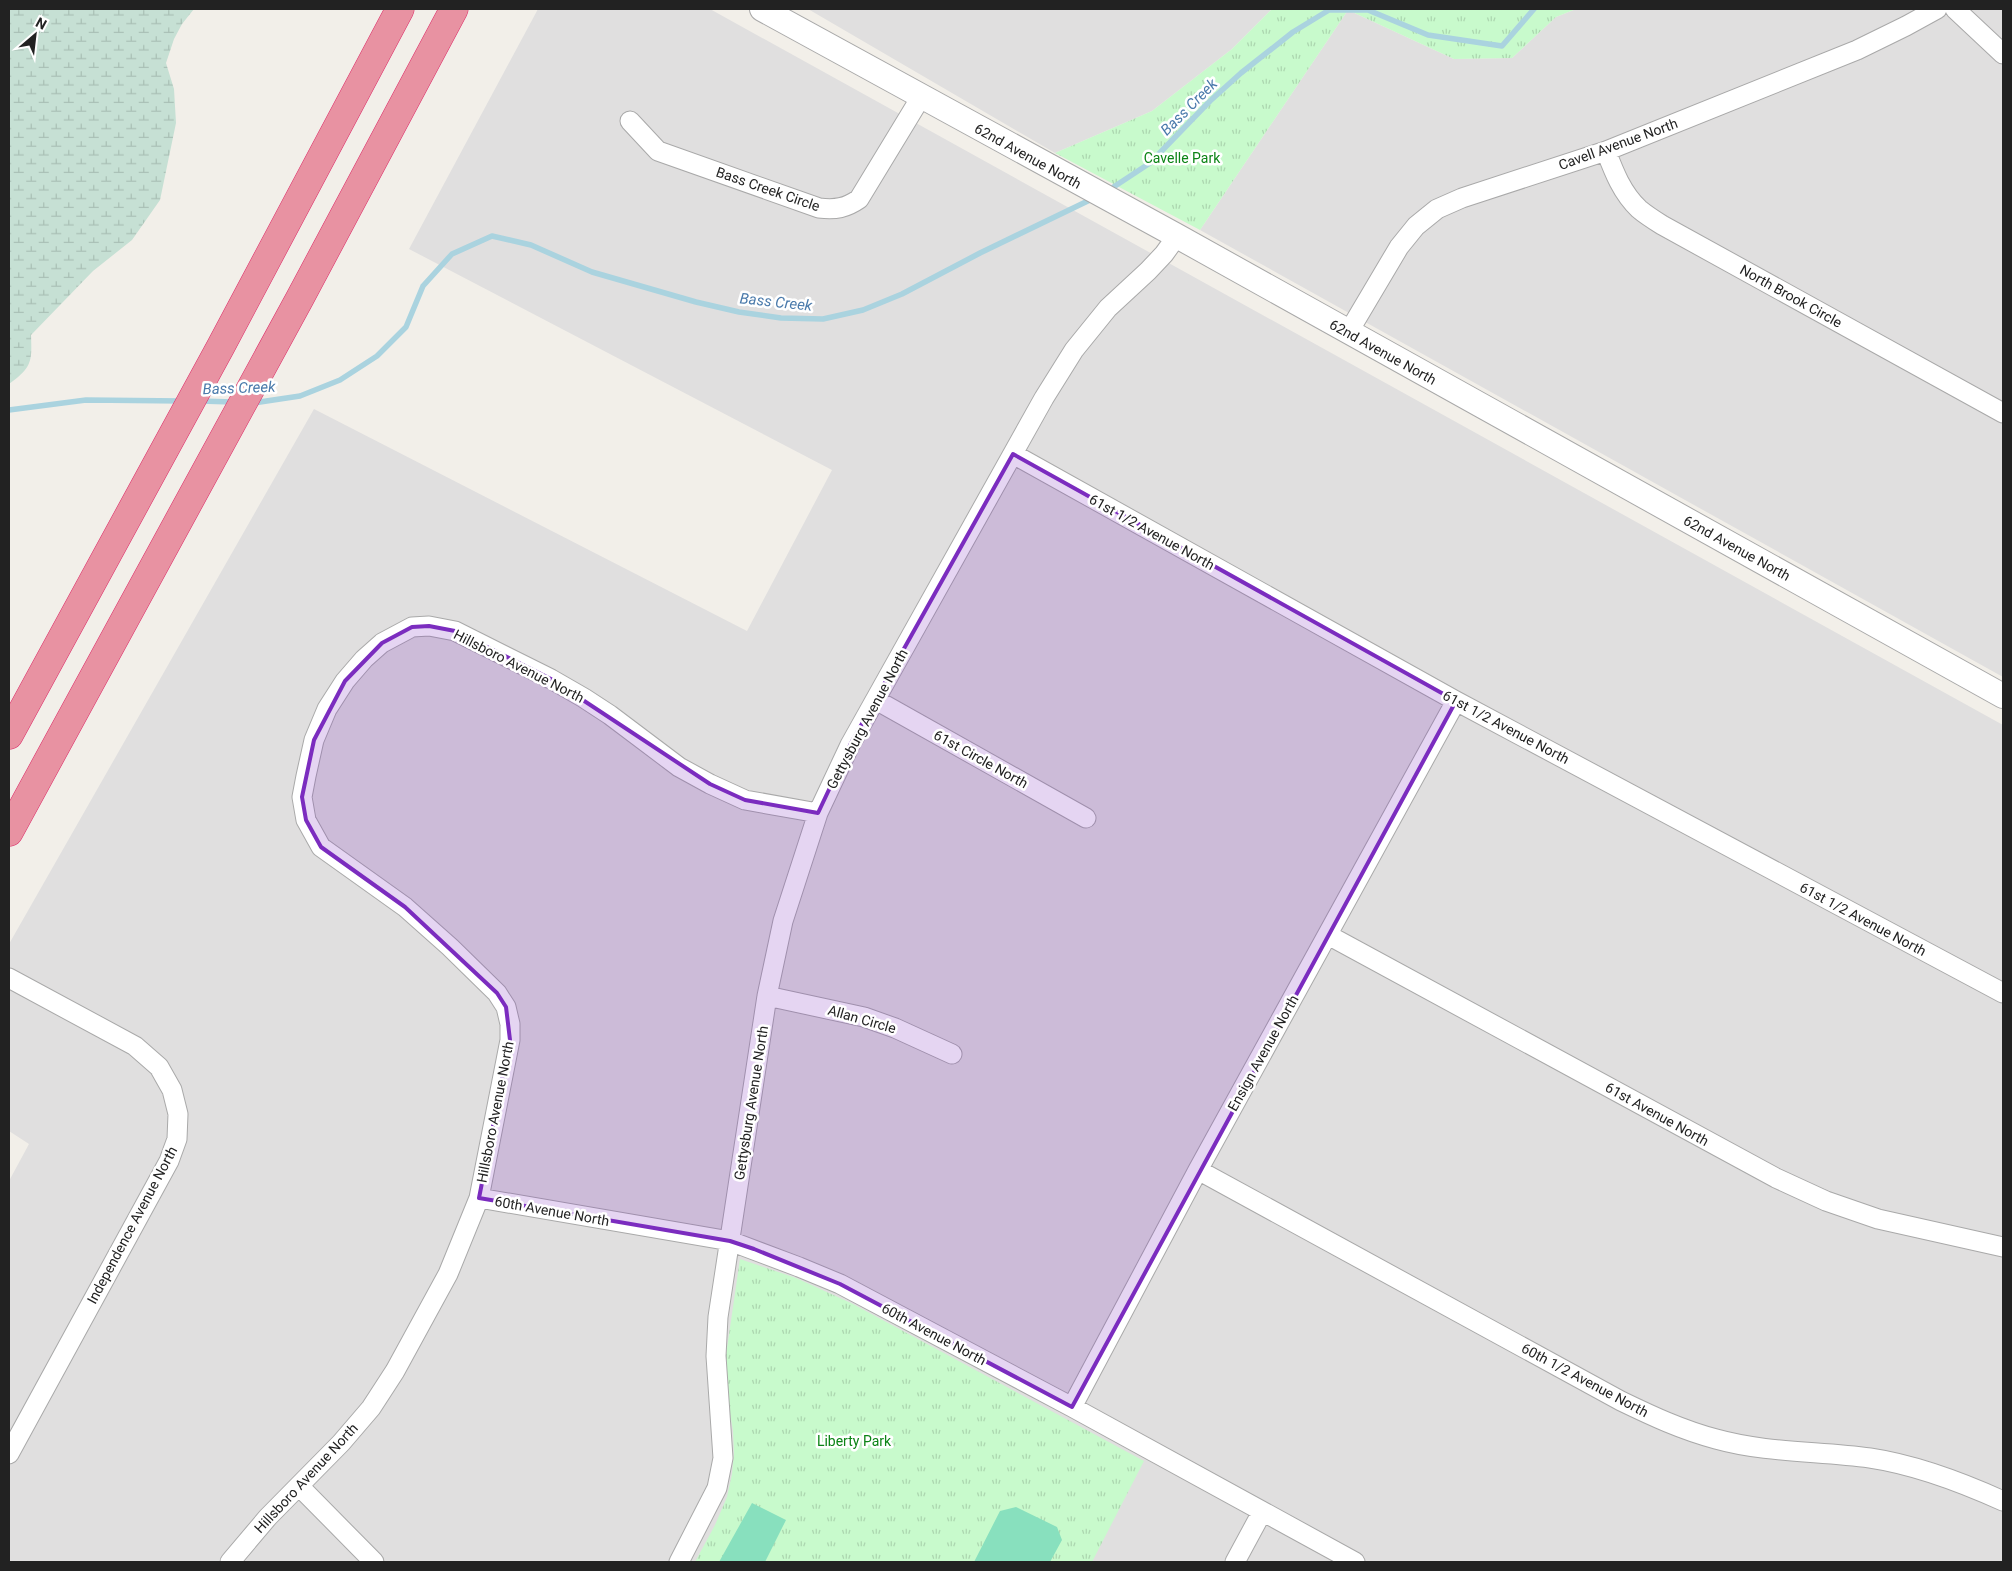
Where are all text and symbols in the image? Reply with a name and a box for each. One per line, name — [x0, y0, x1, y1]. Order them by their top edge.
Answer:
north arrow — [10, 10, 60, 60]
text: N — [33, 14, 49, 33]
water label: Bass Creek — [1157, 74, 1222, 139]
street label: Cavell Avenue North — [1556, 115, 1680, 173]
street label: 62nd Avenue North — [972, 120, 1084, 192]
park label: Cavelle Park — [1144, 150, 1221, 166]
street label: Bass Creek Circle — [714, 164, 822, 214]
street label: North Brook Circle — [1737, 261, 1845, 331]
water label: Bass Creek — [739, 289, 814, 315]
street label: 62nd Avenue North — [1327, 316, 1439, 388]
water label: Bass Creek — [202, 378, 276, 398]
street label: 61st 1/2 Avenue North — [1087, 491, 1217, 573]
street label: 62nd Avenue North — [1681, 512, 1793, 584]
street label: Hillsboro Avenue North — [451, 626, 587, 706]
street label: Gettysburg Avenue North — [823, 646, 911, 792]
street label: 61st 1/2 Avenue North — [1440, 687, 1572, 767]
street label: 61st Circle North — [931, 727, 1031, 791]
street label: 61st 1/2 Avenue North — [1797, 879, 1929, 959]
street label: Ensign Avenue North — [1224, 992, 1302, 1114]
street label: Allan Circle — [826, 1002, 898, 1036]
street label: Gettysburg Avenue North — [731, 1025, 771, 1181]
street label: Hillsboro Avenue North — [473, 1040, 517, 1184]
street label: 61st Avenue North — [1603, 1079, 1711, 1149]
street label: Independence Avenue North — [84, 1144, 180, 1306]
street label: 60th Avenue North — [493, 1193, 611, 1229]
street label: 60th Avenue North — [879, 1300, 989, 1368]
street label: 60th 1/2 Avenue North — [1519, 1340, 1651, 1420]
street label: Hillsboro Avenue North — [251, 1420, 361, 1536]
park label: Liberty Park — [817, 1433, 892, 1449]

